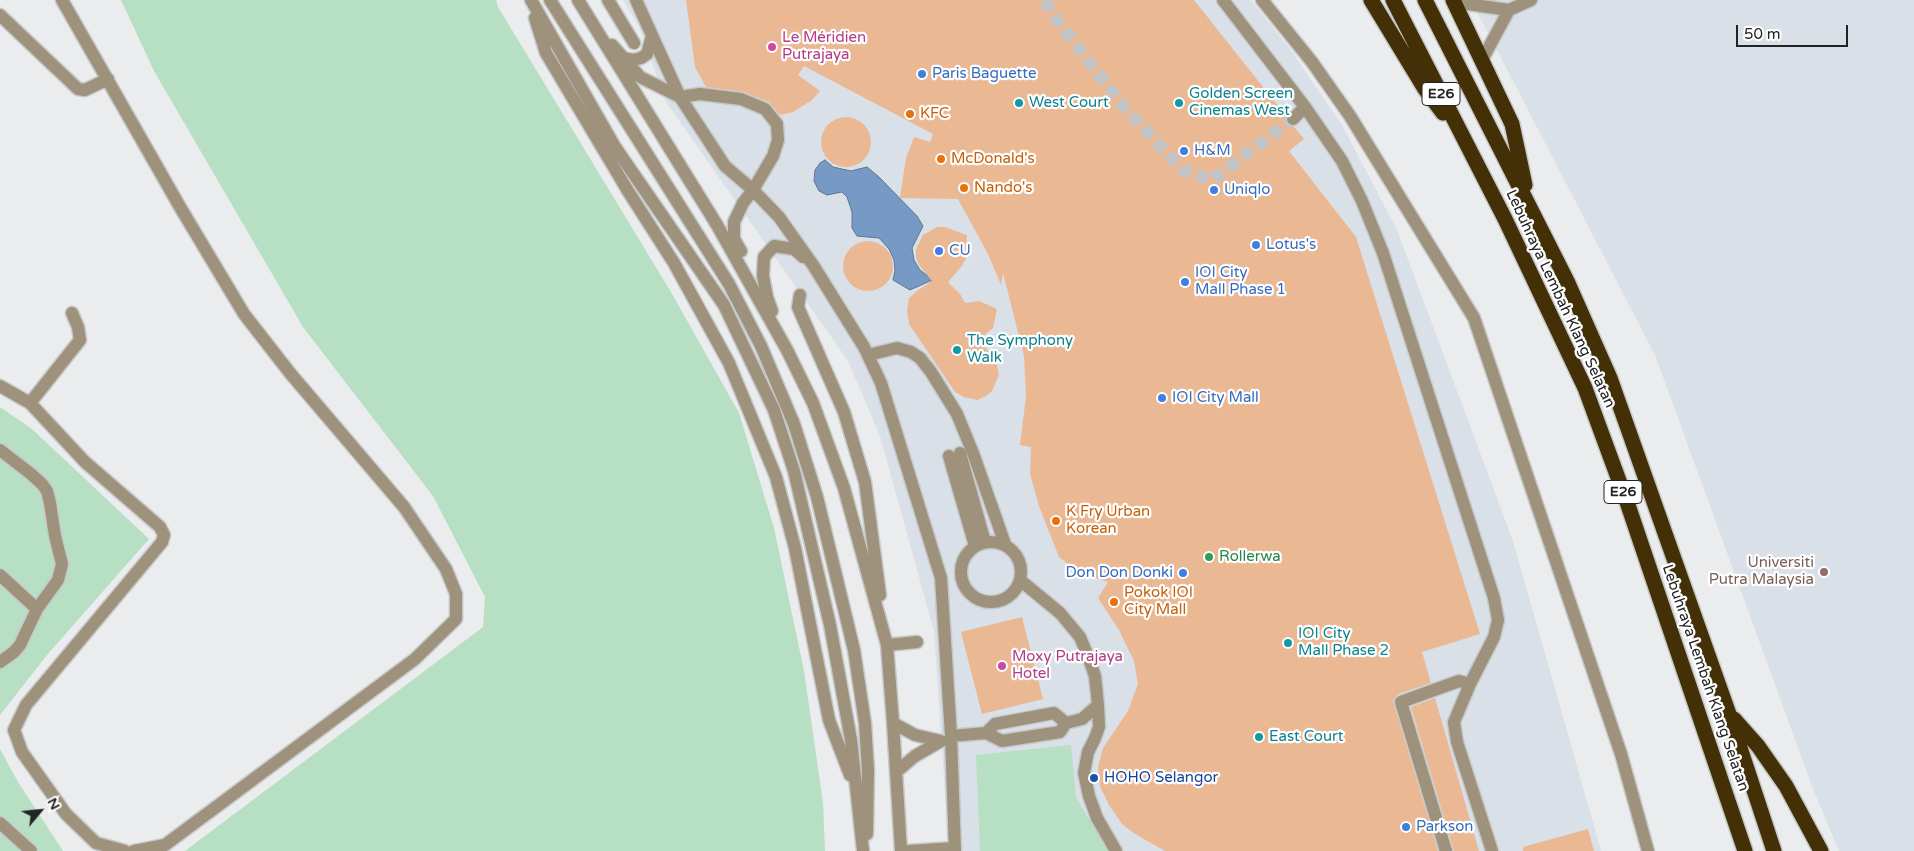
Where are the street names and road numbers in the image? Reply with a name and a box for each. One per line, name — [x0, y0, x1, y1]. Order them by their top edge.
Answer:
road number: E26 — [1422, 82, 1460, 106]
street label: Lebuhraya Lembah Klang Selatan — [1501, 187, 1619, 411]
road number: E26 — [1604, 481, 1642, 504]
street label: Lebuhraya Lembah Klang Selatan — [1658, 562, 1752, 794]

